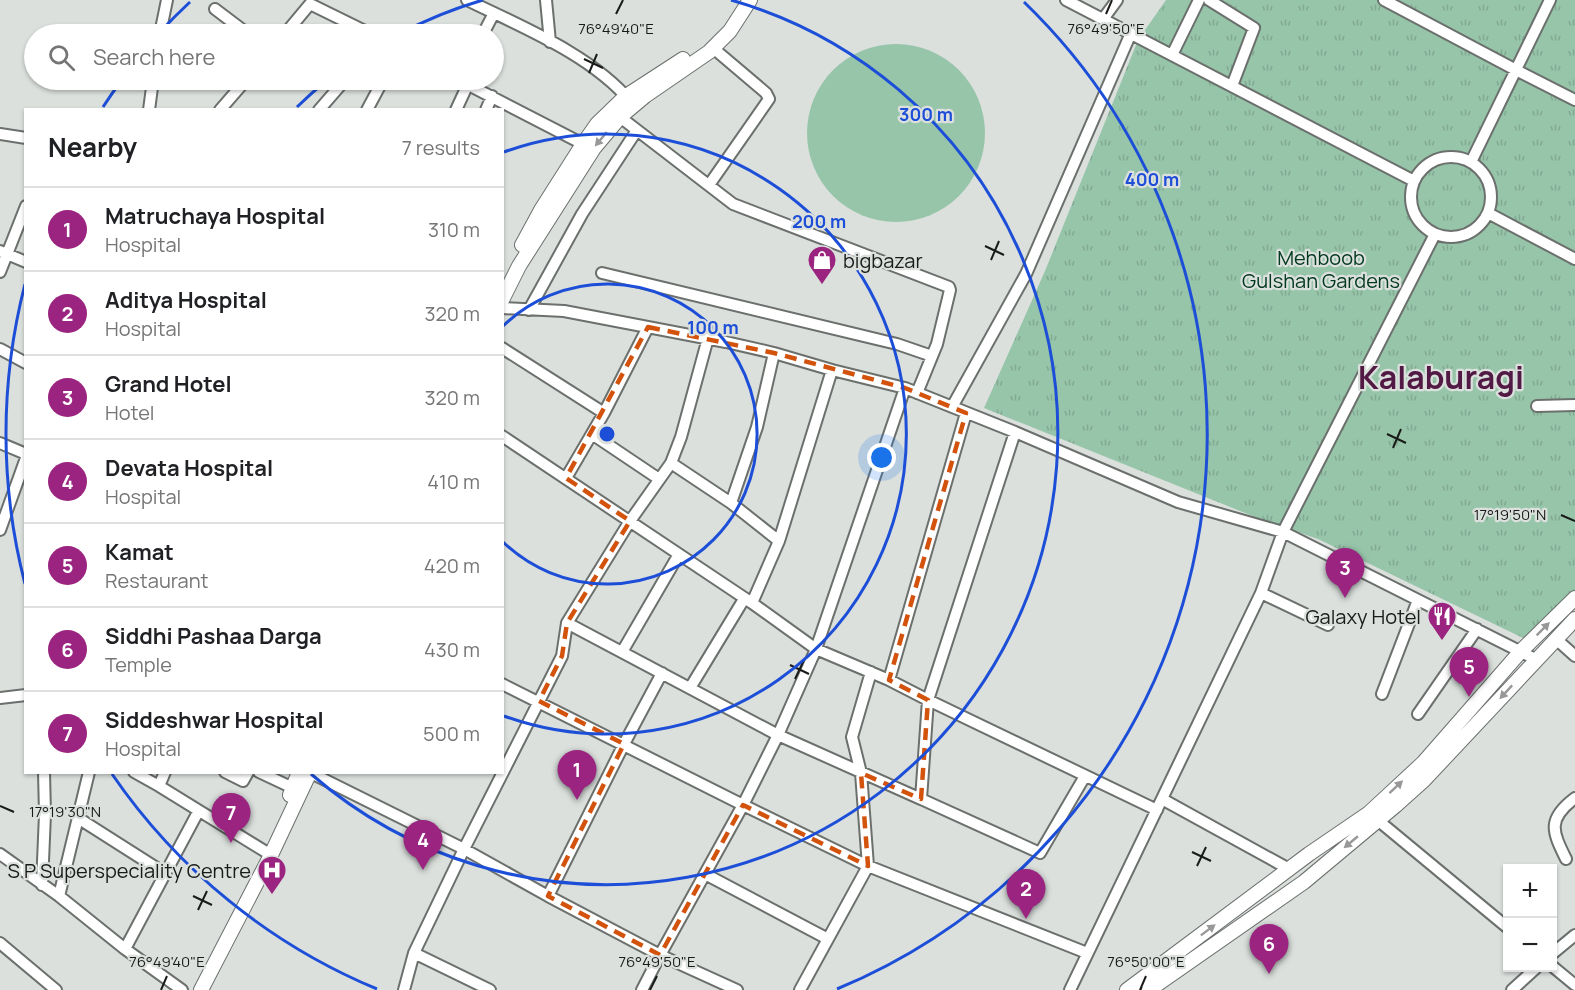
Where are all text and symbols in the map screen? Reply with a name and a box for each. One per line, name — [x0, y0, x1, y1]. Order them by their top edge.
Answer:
text: 76°49'40"E — [578, 18, 654, 39]
text: 76°49'50"E — [1067, 18, 1145, 39]
search box — [24, 24, 504, 90]
icon: search — [45, 41, 78, 74]
text: Search here — [93, 42, 215, 72]
text: 300 m — [899, 102, 953, 126]
text: Nearby — [48, 129, 137, 165]
one-way arrow — [595, 131, 608, 147]
text: 7 results — [402, 134, 480, 161]
text: 400 m — [1125, 167, 1179, 191]
text: Matruchaya Hospital — [105, 201, 325, 231]
text: 200 m — [792, 209, 846, 233]
text: 1 — [63, 216, 72, 243]
text: 310 m — [428, 216, 480, 243]
text: Hospital — [105, 231, 181, 258]
shop icon: bigbazar — [806, 244, 838, 286]
park label: Mehboob Gulshan Gardens — [1242, 244, 1400, 294]
place label: bigbazar — [843, 247, 923, 274]
text: Aditya Hospital — [105, 285, 267, 315]
text: 2 — [62, 300, 73, 327]
text: 320 m — [424, 300, 480, 327]
text: Hospital — [105, 315, 181, 342]
text: 100 m — [687, 315, 739, 339]
district label: Kalaburagi — [1358, 355, 1524, 399]
text: Grand Hotel — [105, 369, 232, 399]
text: 3 — [62, 384, 73, 411]
text: 320 m — [424, 384, 480, 411]
text: Hotel — [105, 399, 155, 426]
centre of rings — [597, 424, 617, 444]
your location — [867, 443, 896, 472]
text: Devata Hospital — [105, 453, 273, 483]
text: 4 — [61, 468, 74, 495]
text: 410 m — [427, 468, 480, 495]
text: Hospital — [105, 483, 181, 510]
text: 17°19'50"N — [1474, 504, 1546, 525]
text: Kamat — [105, 537, 174, 567]
pin: 3 — [1326, 548, 1364, 598]
text: 5 — [62, 552, 73, 579]
text: 420 m — [424, 552, 480, 579]
text: Restaurant — [105, 567, 209, 594]
restaurant icon: Galaxy Hotel — [1426, 600, 1458, 642]
place label: Galaxy Hotel — [1305, 603, 1421, 630]
text: Siddhi Pashaa Darga — [105, 621, 322, 651]
one-way arrow — [1536, 623, 1550, 637]
text: 6 — [61, 636, 74, 663]
text: 430 m — [424, 636, 480, 663]
pin: 5 — [1450, 648, 1488, 697]
text: Temple — [105, 651, 172, 678]
one-way arrow — [1500, 684, 1513, 699]
text: Siddeshwar Hospital — [105, 705, 324, 735]
text: 7 — [62, 720, 73, 747]
text: 500 m — [423, 720, 480, 747]
text: Hospital — [105, 735, 181, 762]
pin: 1 — [558, 750, 596, 800]
one-way arrow — [1389, 781, 1403, 795]
pin: 7 — [212, 794, 250, 843]
text: 17°19'30"N — [29, 801, 101, 822]
pin: 4 — [404, 820, 442, 870]
one-way arrow — [1344, 835, 1359, 848]
hospital icon: S P Superspeciality Centre — [256, 854, 288, 896]
place label: S P Superspeciality Centre — [8, 857, 251, 884]
map controls — [1503, 864, 1557, 972]
button: + — [1503, 864, 1557, 918]
pin: 2 — [1006, 870, 1046, 919]
button: − — [1503, 918, 1557, 972]
pin: 6 — [1250, 924, 1288, 974]
one-way arrow — [1200, 925, 1215, 937]
text: 76°49'40"E — [129, 951, 205, 972]
text: 76°49'50"E — [618, 951, 696, 972]
text: 76°50'00"E — [1107, 951, 1185, 972]

